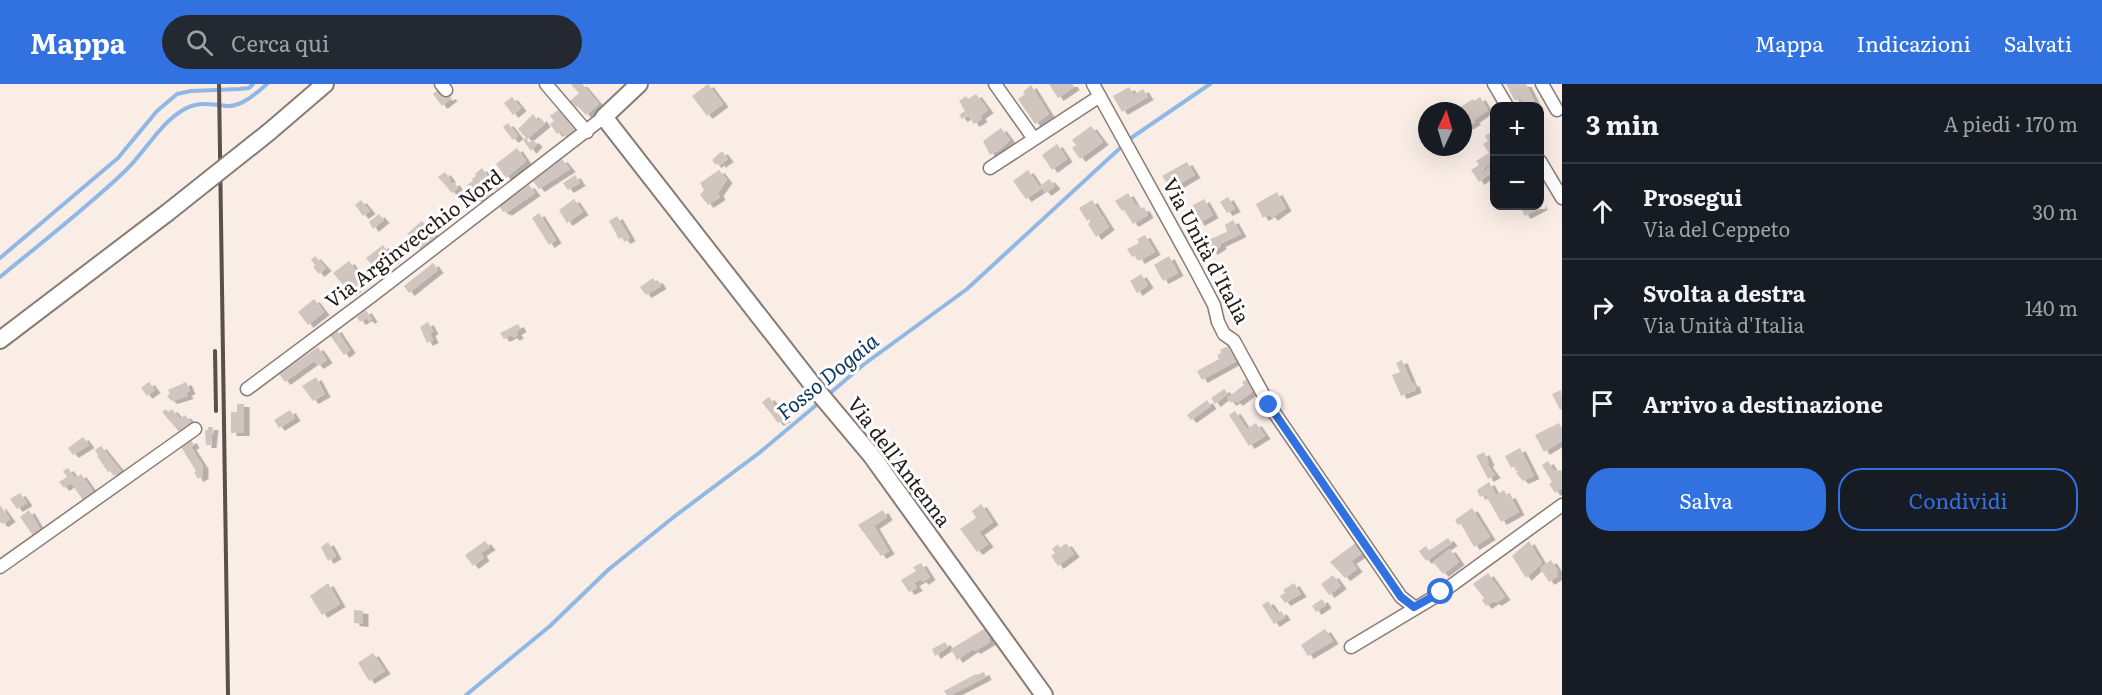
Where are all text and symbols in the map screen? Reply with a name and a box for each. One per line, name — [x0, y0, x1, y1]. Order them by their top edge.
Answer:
search box — [162, 15, 582, 69]
text: Mappa — [30, 21, 126, 63]
icon: search — [183, 26, 216, 59]
text: Cerca qui — [231, 26, 329, 59]
text: Mappa — [1755, 27, 1824, 58]
text: Indicazioni — [1857, 27, 1971, 58]
text: Salvati — [2004, 27, 2072, 58]
north arrow — [1418, 102, 1472, 156]
map controls — [1490, 102, 1544, 210]
button: + — [1490, 102, 1544, 156]
text: 3 min — [1586, 104, 1659, 143]
text: A piedi · 170 m — [1944, 108, 2078, 138]
button: − — [1490, 156, 1544, 210]
street label: Via Arginvecchio Nord — [318, 161, 508, 314]
street label: Via Unità d'Italia — [1157, 172, 1259, 328]
text: Prosegui — [1643, 180, 1742, 213]
icon: ahead — [1586, 195, 1619, 228]
text: 30 m — [2032, 196, 2078, 226]
text: Via del Ceppeto — [1643, 213, 1790, 243]
text: Svolta a destra — [1643, 276, 1805, 309]
icon: right — [1586, 291, 1619, 324]
text: 140 m — [2025, 292, 2078, 322]
text: Via Unità d'Italia — [1643, 309, 1804, 339]
water label: Fosso Dogaia — [769, 324, 884, 426]
icon: arrive — [1586, 387, 1619, 420]
text: Arrivo a destinazione — [1643, 387, 1883, 420]
street label: Via dell'Antenna — [842, 389, 960, 532]
route end — [1255, 391, 1281, 417]
button: Salva — [1586, 468, 1826, 531]
button: Condividi — [1838, 468, 2078, 531]
route start — [1427, 578, 1453, 604]

